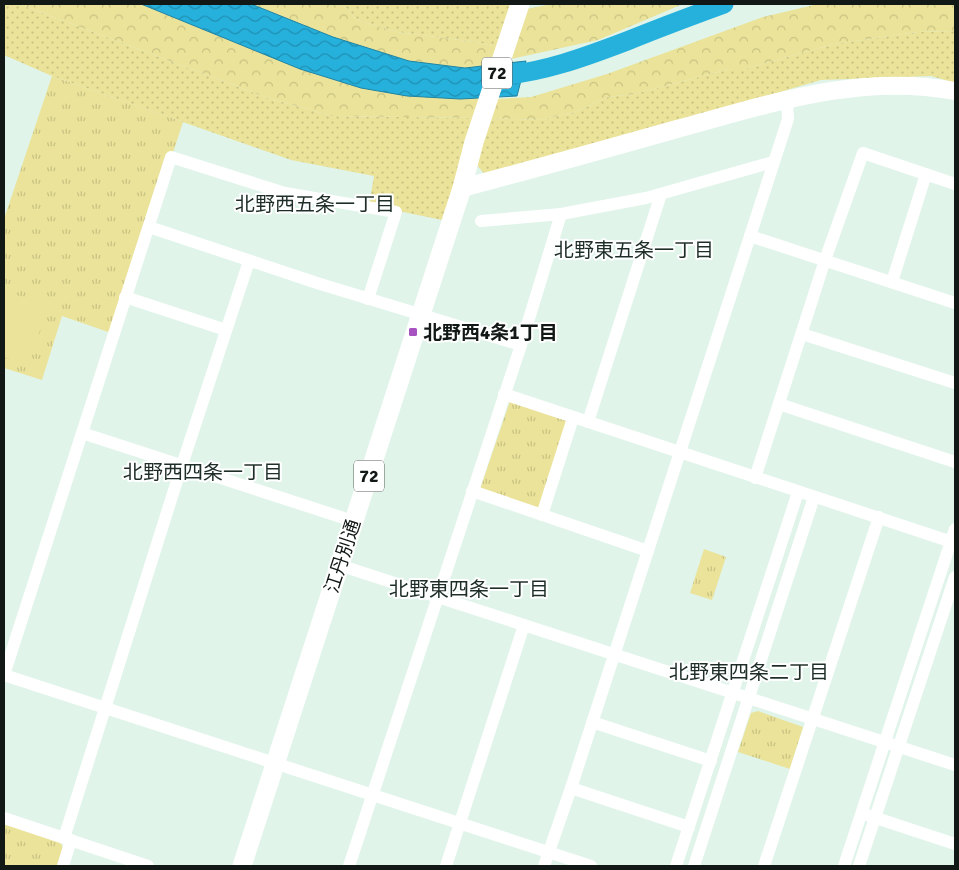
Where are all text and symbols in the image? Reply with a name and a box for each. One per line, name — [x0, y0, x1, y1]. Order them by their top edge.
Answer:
road number: 72 — [482, 58, 512, 88]
district label: 北野西五条一丁目 — [235, 192, 395, 217]
district label: 北野東五条一丁目 — [554, 238, 714, 263]
place label: 北野西4条1丁目 — [423, 321, 558, 345]
marker: 北野西4条1丁目 — [407, 326, 419, 338]
district label: 北野西四条一丁目 — [123, 460, 283, 485]
road number: 72 — [354, 461, 384, 492]
street label: 江丹別通 — [320, 516, 366, 596]
district label: 北野東四条一丁目 — [389, 577, 549, 602]
district label: 北野東四条二丁目 — [669, 660, 829, 685]

